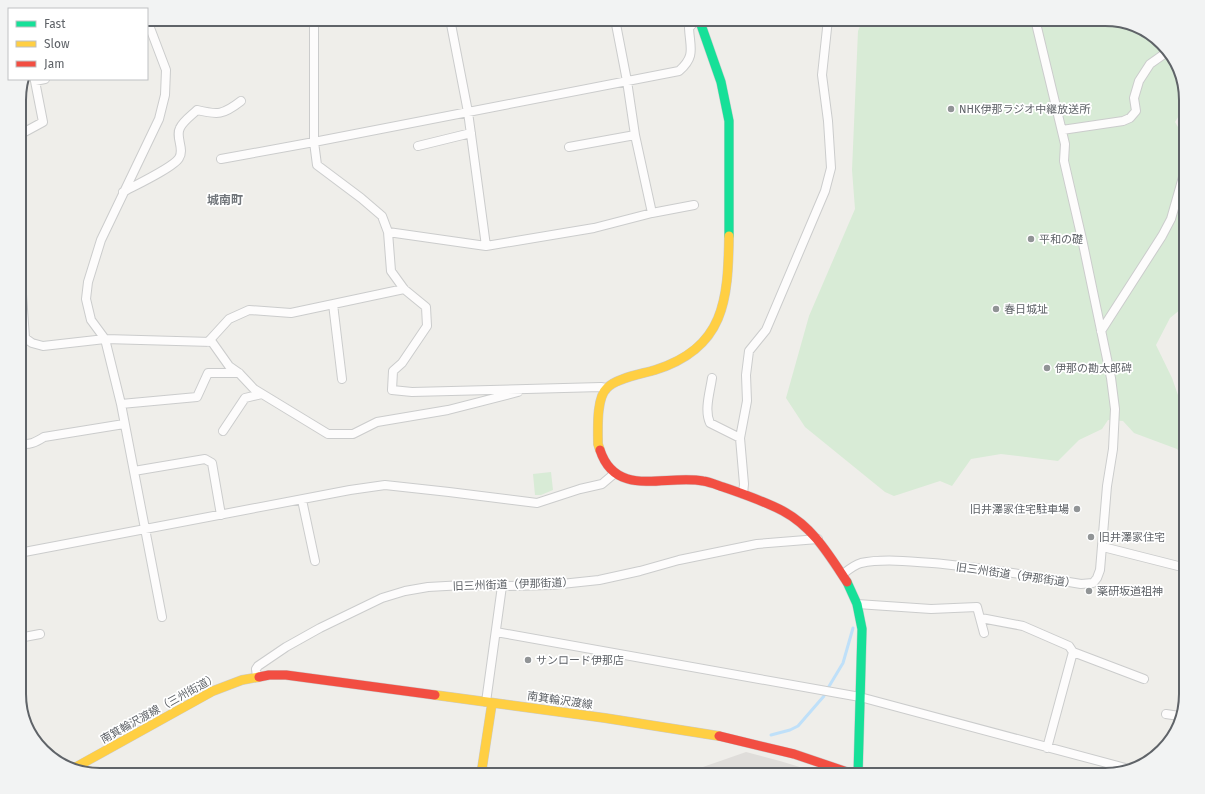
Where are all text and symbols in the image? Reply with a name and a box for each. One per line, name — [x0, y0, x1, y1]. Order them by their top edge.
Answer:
legend — [8, 8, 148, 80]
text: Fast — [44, 17, 66, 31]
text: Slow — [44, 37, 70, 51]
text: Jam — [44, 57, 64, 71]
place label: NHK伊那ラジオ中継放送所 — [959, 103, 1091, 116]
marker: NHK伊那ラジオ中継放送所 — [946, 104, 956, 114]
district label: 城南町 — [207, 193, 243, 207]
place label: 平和の礎 — [1039, 233, 1083, 246]
marker: 平和の礎 — [1026, 234, 1036, 244]
place label: 春日城址 — [1004, 303, 1048, 316]
marker: 春日城址 — [991, 304, 1001, 314]
place label: 伊那の勘太郎碑 — [1055, 362, 1132, 375]
marker: 伊那の勘太郎碑 — [1042, 363, 1052, 373]
place label: 旧井澤家住宅駐車場 — [970, 503, 1069, 516]
marker: 旧井澤家住宅駐車場 — [1072, 504, 1082, 514]
place label: 旧井澤家住宅 — [1099, 531, 1165, 544]
marker: 旧井澤家住宅 — [1086, 532, 1096, 542]
street label: 旧三州街道（伊那街道） — [955, 561, 1077, 590]
street label: 旧三州街道（伊那街道） — [452, 576, 574, 593]
place label: 薬研坂道祖神 — [1097, 585, 1163, 598]
marker: 薬研坂道祖神 — [1084, 586, 1094, 596]
place label: サンロード伊那店 — [536, 654, 624, 667]
marker: サンロード伊那店 — [523, 655, 533, 665]
street label: 南箕輪沢渡線（三州街道） — [98, 671, 220, 746]
street label: 南箕輪沢渡線 — [526, 689, 594, 712]

